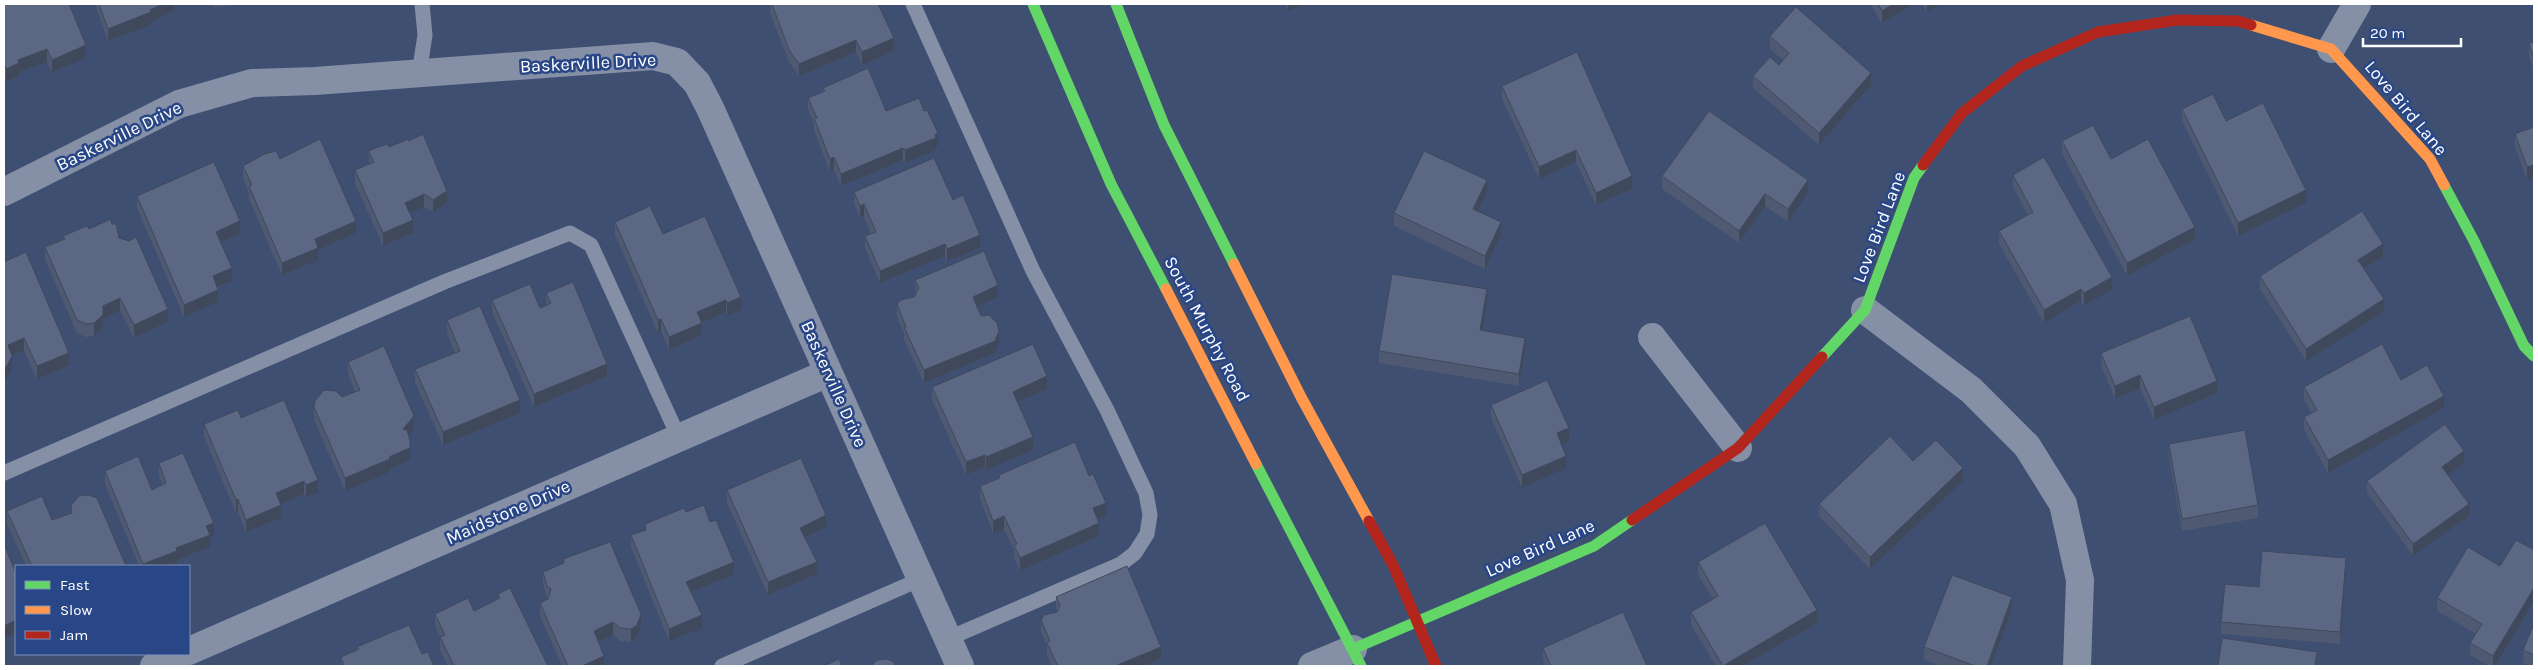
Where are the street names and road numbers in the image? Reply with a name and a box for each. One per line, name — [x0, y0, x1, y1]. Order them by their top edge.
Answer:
street label: Baskerville Drive — [519, 48, 657, 78]
street label: Love Bird Lane — [2360, 56, 2452, 160]
street label: Baskerville Drive — [53, 96, 185, 176]
street label: Love Bird Lane — [1848, 168, 1910, 286]
street label: South Murphy Road — [1159, 252, 1255, 406]
street label: Baskerville Drive — [796, 317, 872, 451]
street label: Maidstone Drive — [442, 475, 574, 549]
street label: Love Bird Lane — [1482, 514, 1598, 582]

